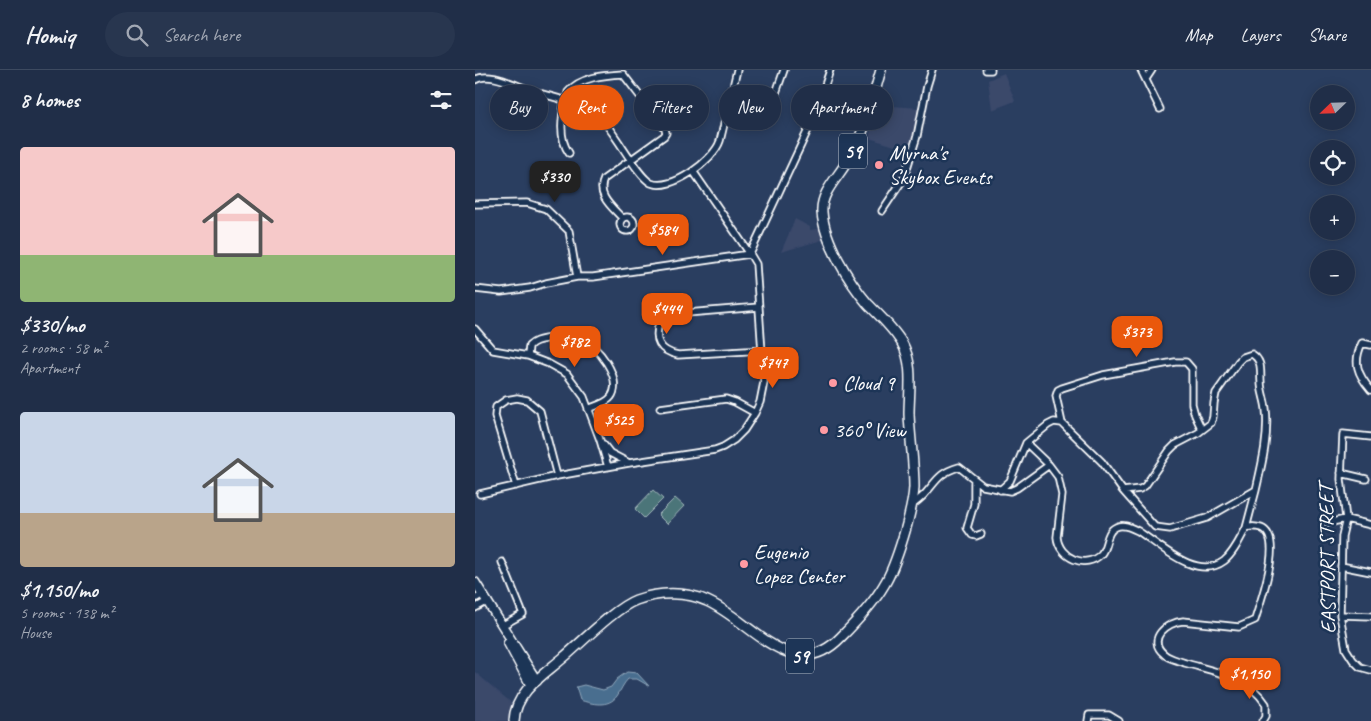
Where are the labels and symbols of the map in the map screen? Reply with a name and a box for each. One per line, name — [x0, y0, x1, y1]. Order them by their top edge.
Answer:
north arrow — [1310, 85, 1355, 130]
road number: 59 — [839, 134, 867, 168]
place label: Myrna's Skybox Events — [889, 140, 993, 190]
marker: Myrna's Skybox Events — [873, 159, 885, 171]
pin: $330 — [525, 160, 585, 203]
pin: $584 — [633, 214, 693, 256]
pin: $444 — [637, 292, 697, 335]
pin: $373 — [1107, 316, 1167, 358]
pin: $782 — [545, 326, 605, 368]
pin: $747 — [743, 346, 803, 389]
place label: Cloud 9 — [843, 370, 896, 396]
marker: Cloud 9 — [827, 377, 839, 389]
pin: $525 — [589, 404, 649, 446]
place label: 360° View — [834, 417, 907, 443]
marker: 360° View — [818, 424, 830, 436]
street label: EASTPORT STREET — [1313, 479, 1341, 634]
place label: Eugenio Lopez Center — [754, 539, 846, 589]
marker: Eugenio Lopez Center — [738, 558, 750, 570]
road number: 59 — [786, 638, 814, 674]
pin: $1,150 — [1209, 658, 1291, 700]

